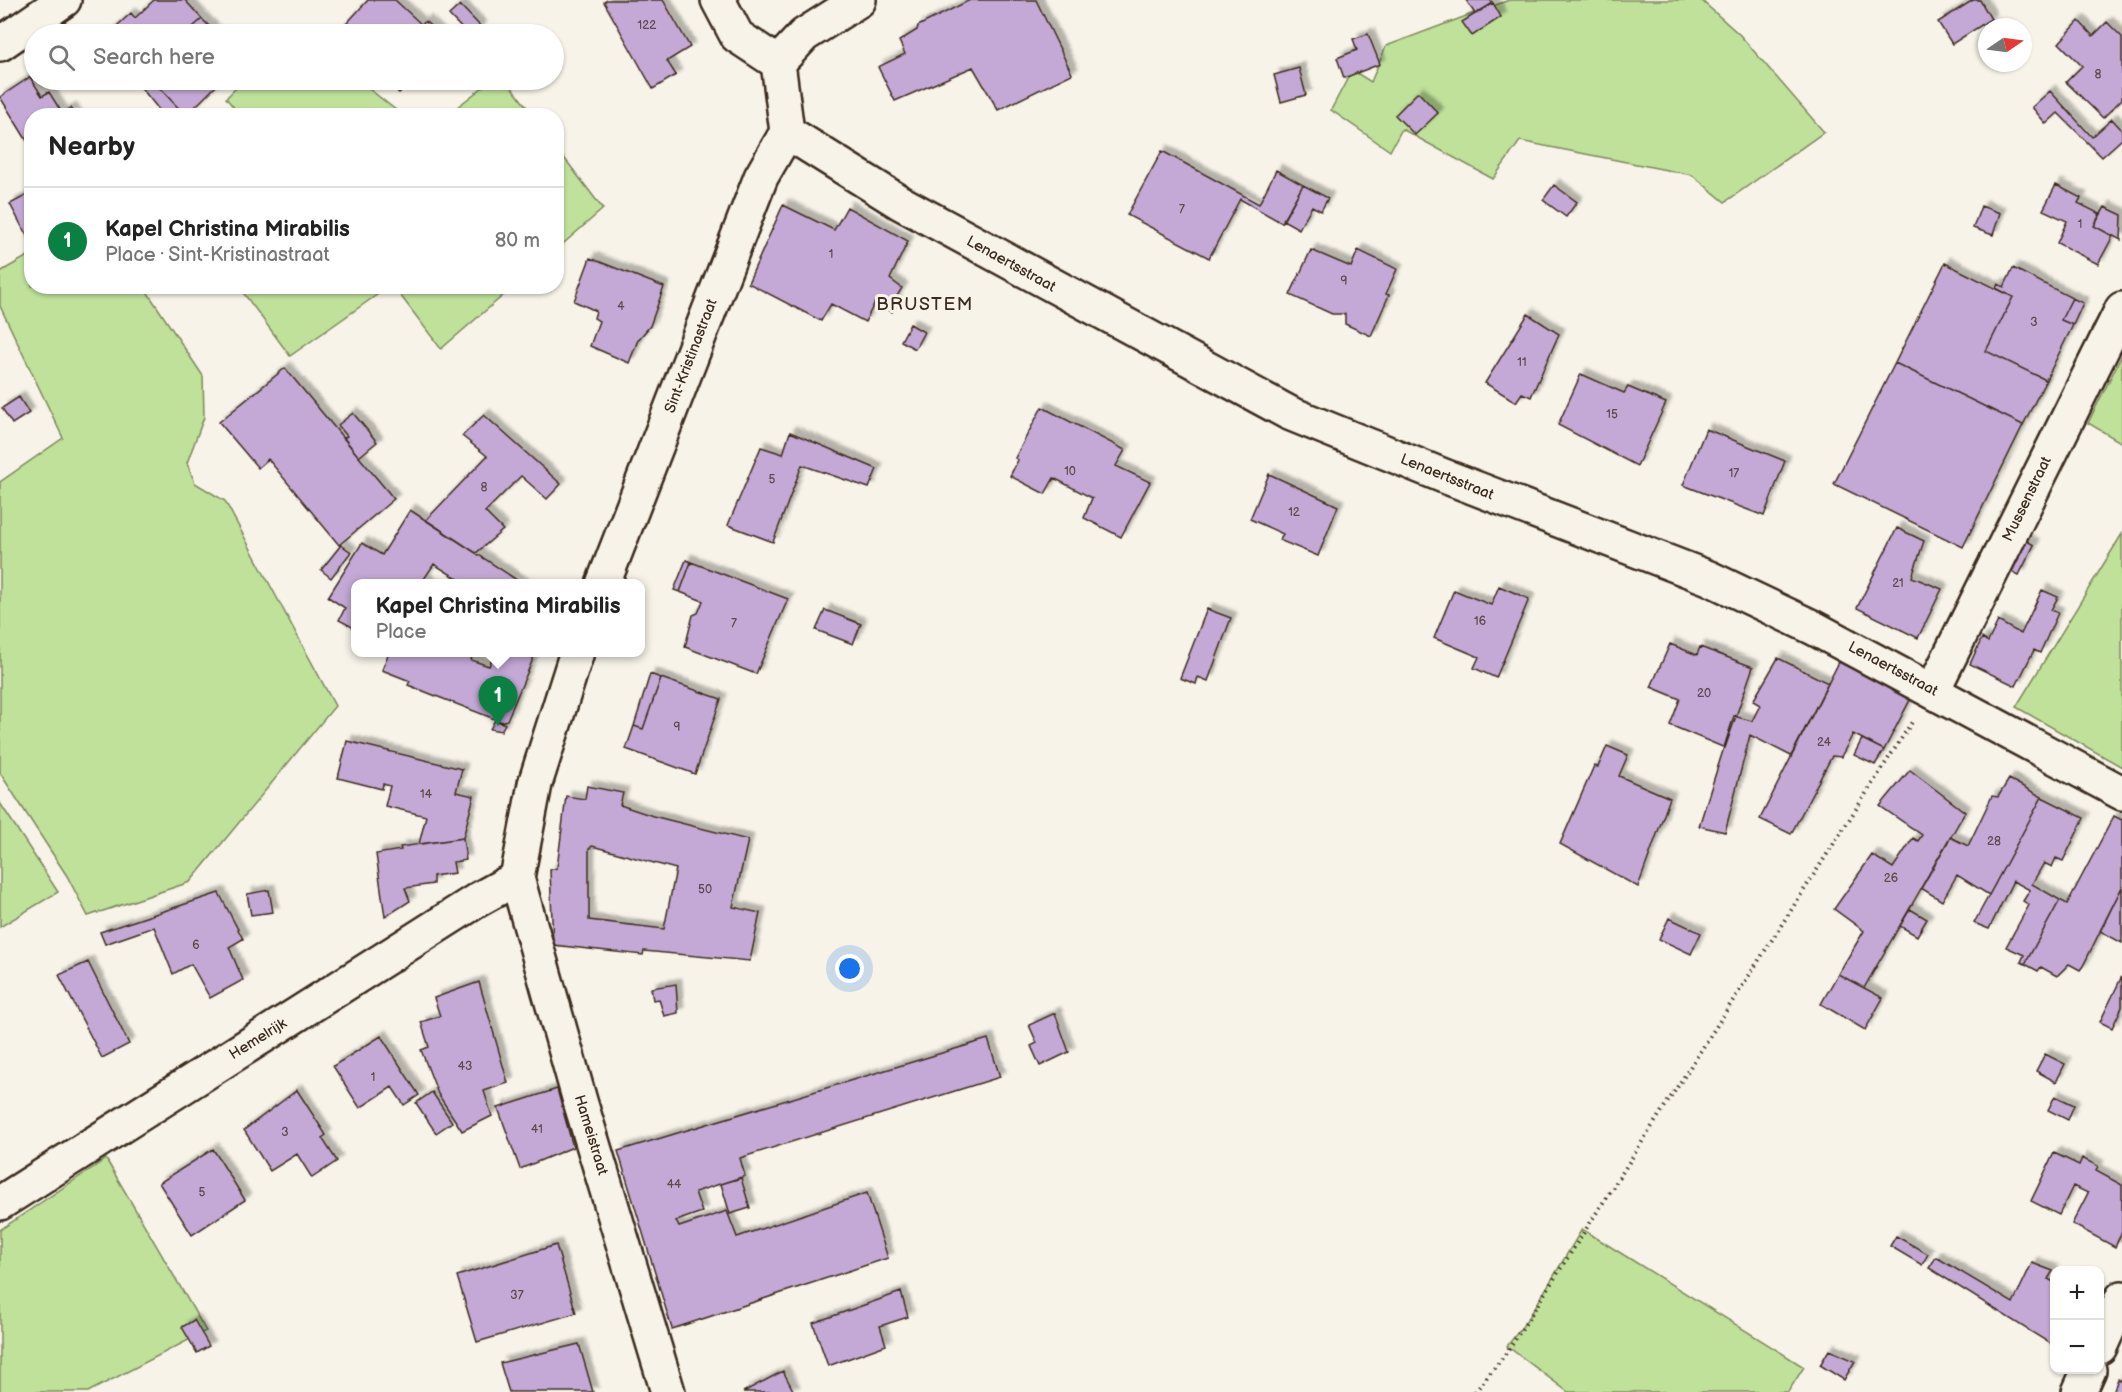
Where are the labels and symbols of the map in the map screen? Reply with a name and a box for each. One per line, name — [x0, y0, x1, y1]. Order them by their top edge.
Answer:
house number: 122 — [638, 18, 656, 33]
north arrow — [1978, 18, 2032, 72]
house number: 8 — [2095, 67, 2102, 82]
house number: 7 — [1179, 202, 1185, 217]
house number: 1 — [2078, 217, 2082, 232]
street label: Lenaertsstraat — [963, 232, 1059, 297]
house number: 1 — [829, 247, 833, 262]
house number: 9 — [1341, 274, 1348, 289]
district label: BRUSTEM — [876, 294, 974, 315]
street label: Sint-Kristinastraat — [660, 296, 722, 416]
house number: 4 — [617, 299, 625, 314]
house number: 3 — [2030, 315, 2038, 330]
house number: 11 — [1517, 355, 1527, 370]
house number: 15 — [1606, 407, 1618, 422]
street label: Lenaertsstraat — [1397, 450, 1497, 505]
street label: Mussenstraat — [1998, 453, 2056, 545]
house number: 10 — [1064, 464, 1076, 479]
house number: 17 — [1729, 466, 1739, 481]
house number: 5 — [769, 472, 776, 487]
house number: 8 — [481, 480, 488, 495]
house number: 12 — [1288, 505, 1300, 520]
house number: 21 — [1892, 576, 1904, 591]
house number: 16 — [1474, 614, 1486, 629]
house number: 7 — [731, 616, 737, 631]
street label: Lenaertsstraat — [1845, 637, 1942, 701]
pin: 1 — [478, 676, 518, 726]
house number: 20 — [1697, 686, 1711, 701]
house number: 9 — [674, 720, 681, 735]
house number: 24 — [1817, 735, 1832, 750]
house number: 14 — [420, 787, 433, 802]
house number: 28 — [1987, 834, 2001, 849]
house number: 26 — [1884, 871, 1898, 886]
house number: 50 — [698, 882, 712, 897]
house number: 6 — [192, 938, 200, 953]
your location — [835, 954, 864, 983]
street label: Hemelrijk — [226, 1014, 291, 1064]
house number: 43 — [458, 1059, 472, 1074]
house number: 1 — [371, 1070, 375, 1085]
street label: Hameistraat — [570, 1093, 612, 1178]
house number: 41 — [531, 1122, 543, 1137]
house number: 3 — [281, 1125, 289, 1140]
house number: 44 — [667, 1177, 682, 1192]
house number: 5 — [199, 1185, 206, 1200]
house number: 37 — [510, 1288, 524, 1303]

